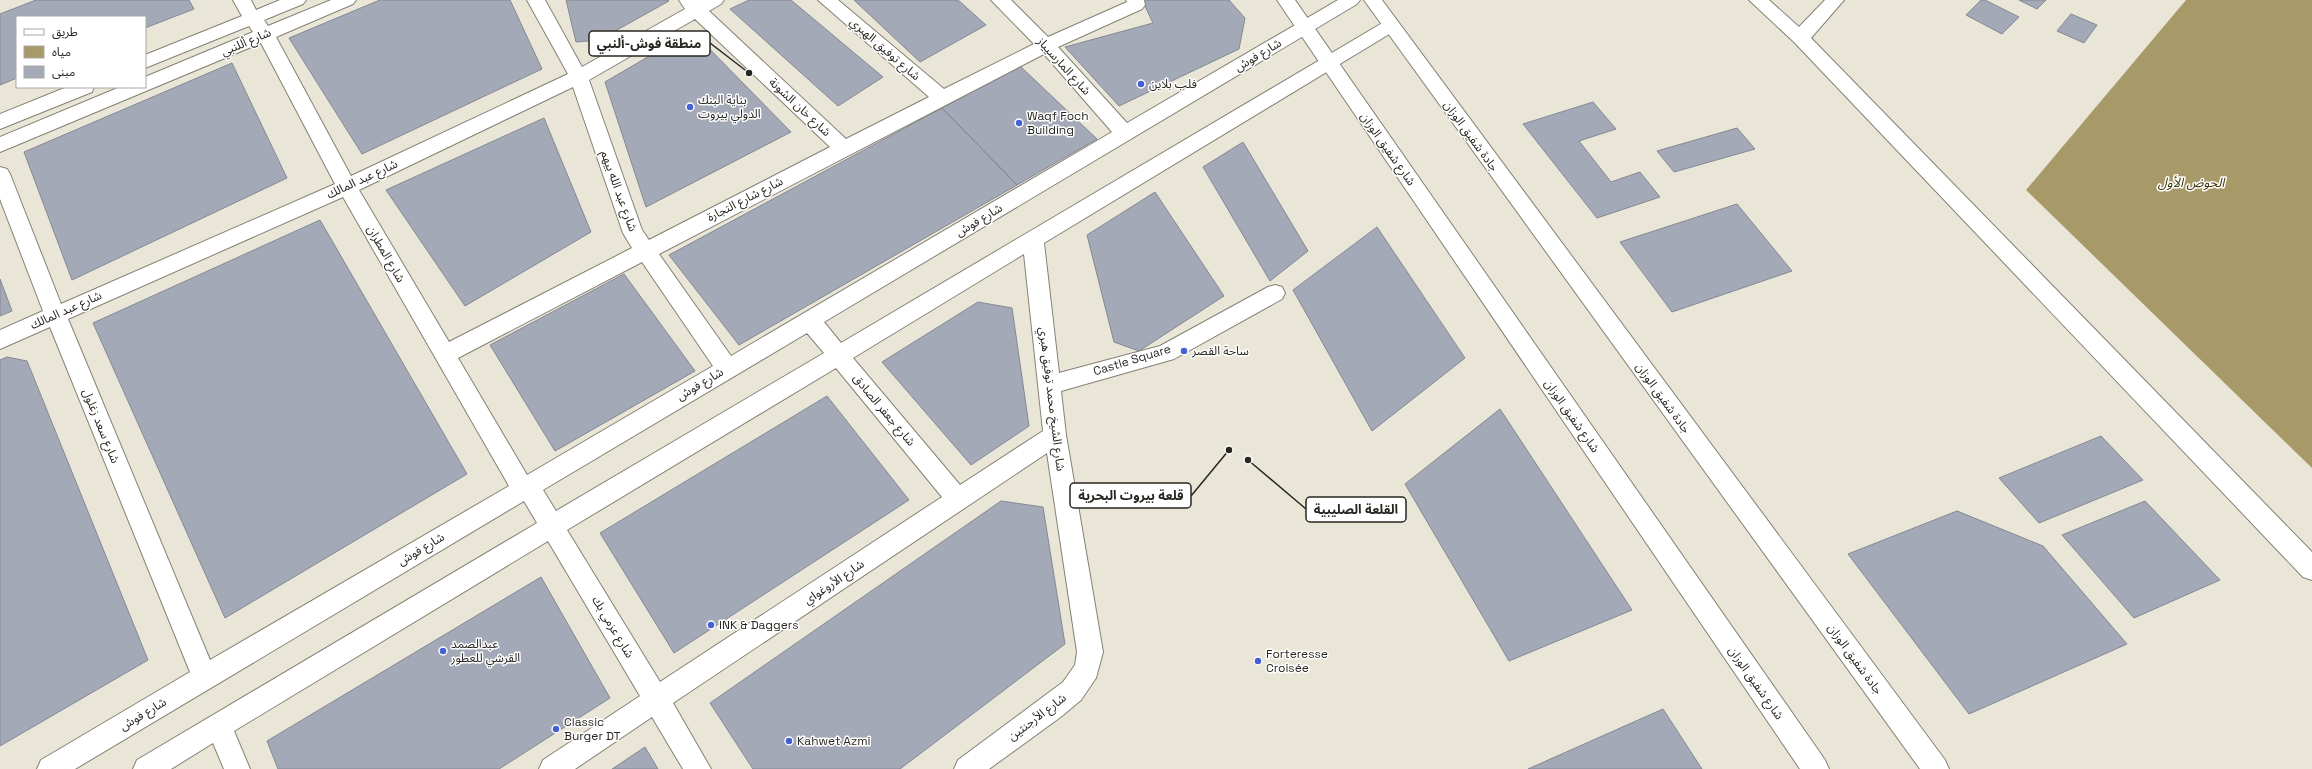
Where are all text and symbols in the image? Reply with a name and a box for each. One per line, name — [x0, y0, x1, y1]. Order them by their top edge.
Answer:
street label: شارع توفيق الهبري — [845, 14, 924, 85]
legend — [16, 16, 146, 88]
text: طريق — [52, 24, 78, 40]
street label: شارع أللنبي — [218, 24, 274, 61]
callout: منطقة فوش-ألنبي — [589, 31, 710, 56]
street label: شارع المارسيياز — [1032, 33, 1094, 99]
text: منطقة فوش-ألنبي — [597, 35, 701, 54]
street label: شارع فوش — [1232, 35, 1285, 76]
text: مياه — [52, 44, 71, 60]
text: مبنى — [52, 64, 75, 80]
street label: شارع خان الشونة — [765, 74, 834, 141]
place label: فلب بلاين — [1149, 76, 1197, 92]
marker: فلب بلاين — [1136, 79, 1146, 89]
place label: بناية البنك الدولي بيروت — [698, 92, 761, 124]
street label: جادة شفيق الوزان — [1440, 97, 1502, 175]
marker: بناية البنك الدولي بيروت — [685, 102, 695, 112]
place label: Waqf Foch Building — [1027, 108, 1089, 138]
street label: شارع شفيق الوزان — [1356, 109, 1419, 189]
marker: Waqf Foch Building — [1014, 118, 1024, 128]
street label: شارع عبد الله بيهم — [596, 148, 641, 234]
street label: شارع عبد المالك — [324, 156, 401, 203]
street label: شارع شارع التجارة — [704, 173, 786, 226]
water label: الحوض الأول — [2158, 174, 2226, 191]
street label: شارع فوش — [953, 200, 1006, 241]
street label: شارع المطران — [362, 223, 409, 286]
street label: شارع عبد المالك — [28, 287, 105, 334]
street label: شارع الشيخ محمد توفيق هبري — [1033, 326, 1069, 472]
street label: Castle Square — [1091, 341, 1173, 379]
place label: ساحة القصر — [1191, 343, 1249, 359]
marker: ساحة القصر — [1179, 346, 1189, 356]
street label: جادة شفيق الوزان — [1632, 359, 1694, 437]
street label: شارع فوش — [674, 364, 727, 405]
street label: شارع جعفر الصادق — [848, 371, 919, 450]
street label: شارع شفيق الوزان — [1540, 376, 1603, 456]
street label: شارع سعد زغلول — [78, 386, 123, 466]
callout: قلعة بيروت البحرية — [1070, 483, 1191, 508]
text: قلعة بيروت البحرية — [1078, 487, 1184, 504]
callout: القلعة الصليبية — [1306, 497, 1406, 522]
text: القلعة الصليبية — [1314, 501, 1398, 518]
street label: شارع فوش — [395, 529, 448, 570]
street label: شارع الأروغواي — [801, 556, 868, 610]
street label: شارع عزمي بك — [587, 593, 638, 662]
place label: INK & Daggers — [719, 617, 799, 633]
marker: INK & Daggers — [706, 620, 716, 630]
street label: جادة شفيق الوزان — [1824, 620, 1886, 698]
place label: عبدالصمد القرشي للعطور — [450, 636, 520, 668]
street label: شارع شفيق الوزان — [1724, 643, 1787, 723]
marker: عبدالصمد القرشي للعطور — [438, 646, 448, 656]
place label: Forteresse Croisée — [1266, 646, 1328, 676]
marker: Forteresse Croisée — [1253, 656, 1263, 666]
street label: شارع الأرجنتين — [1005, 690, 1070, 745]
street label: شارع فوش — [117, 694, 170, 735]
place label: Classic Burger DT — [564, 714, 621, 744]
marker: Classic Burger DT — [551, 724, 561, 734]
place label: Kahwet Azmi — [797, 733, 870, 749]
marker: Kahwet Azmi — [784, 736, 794, 746]

